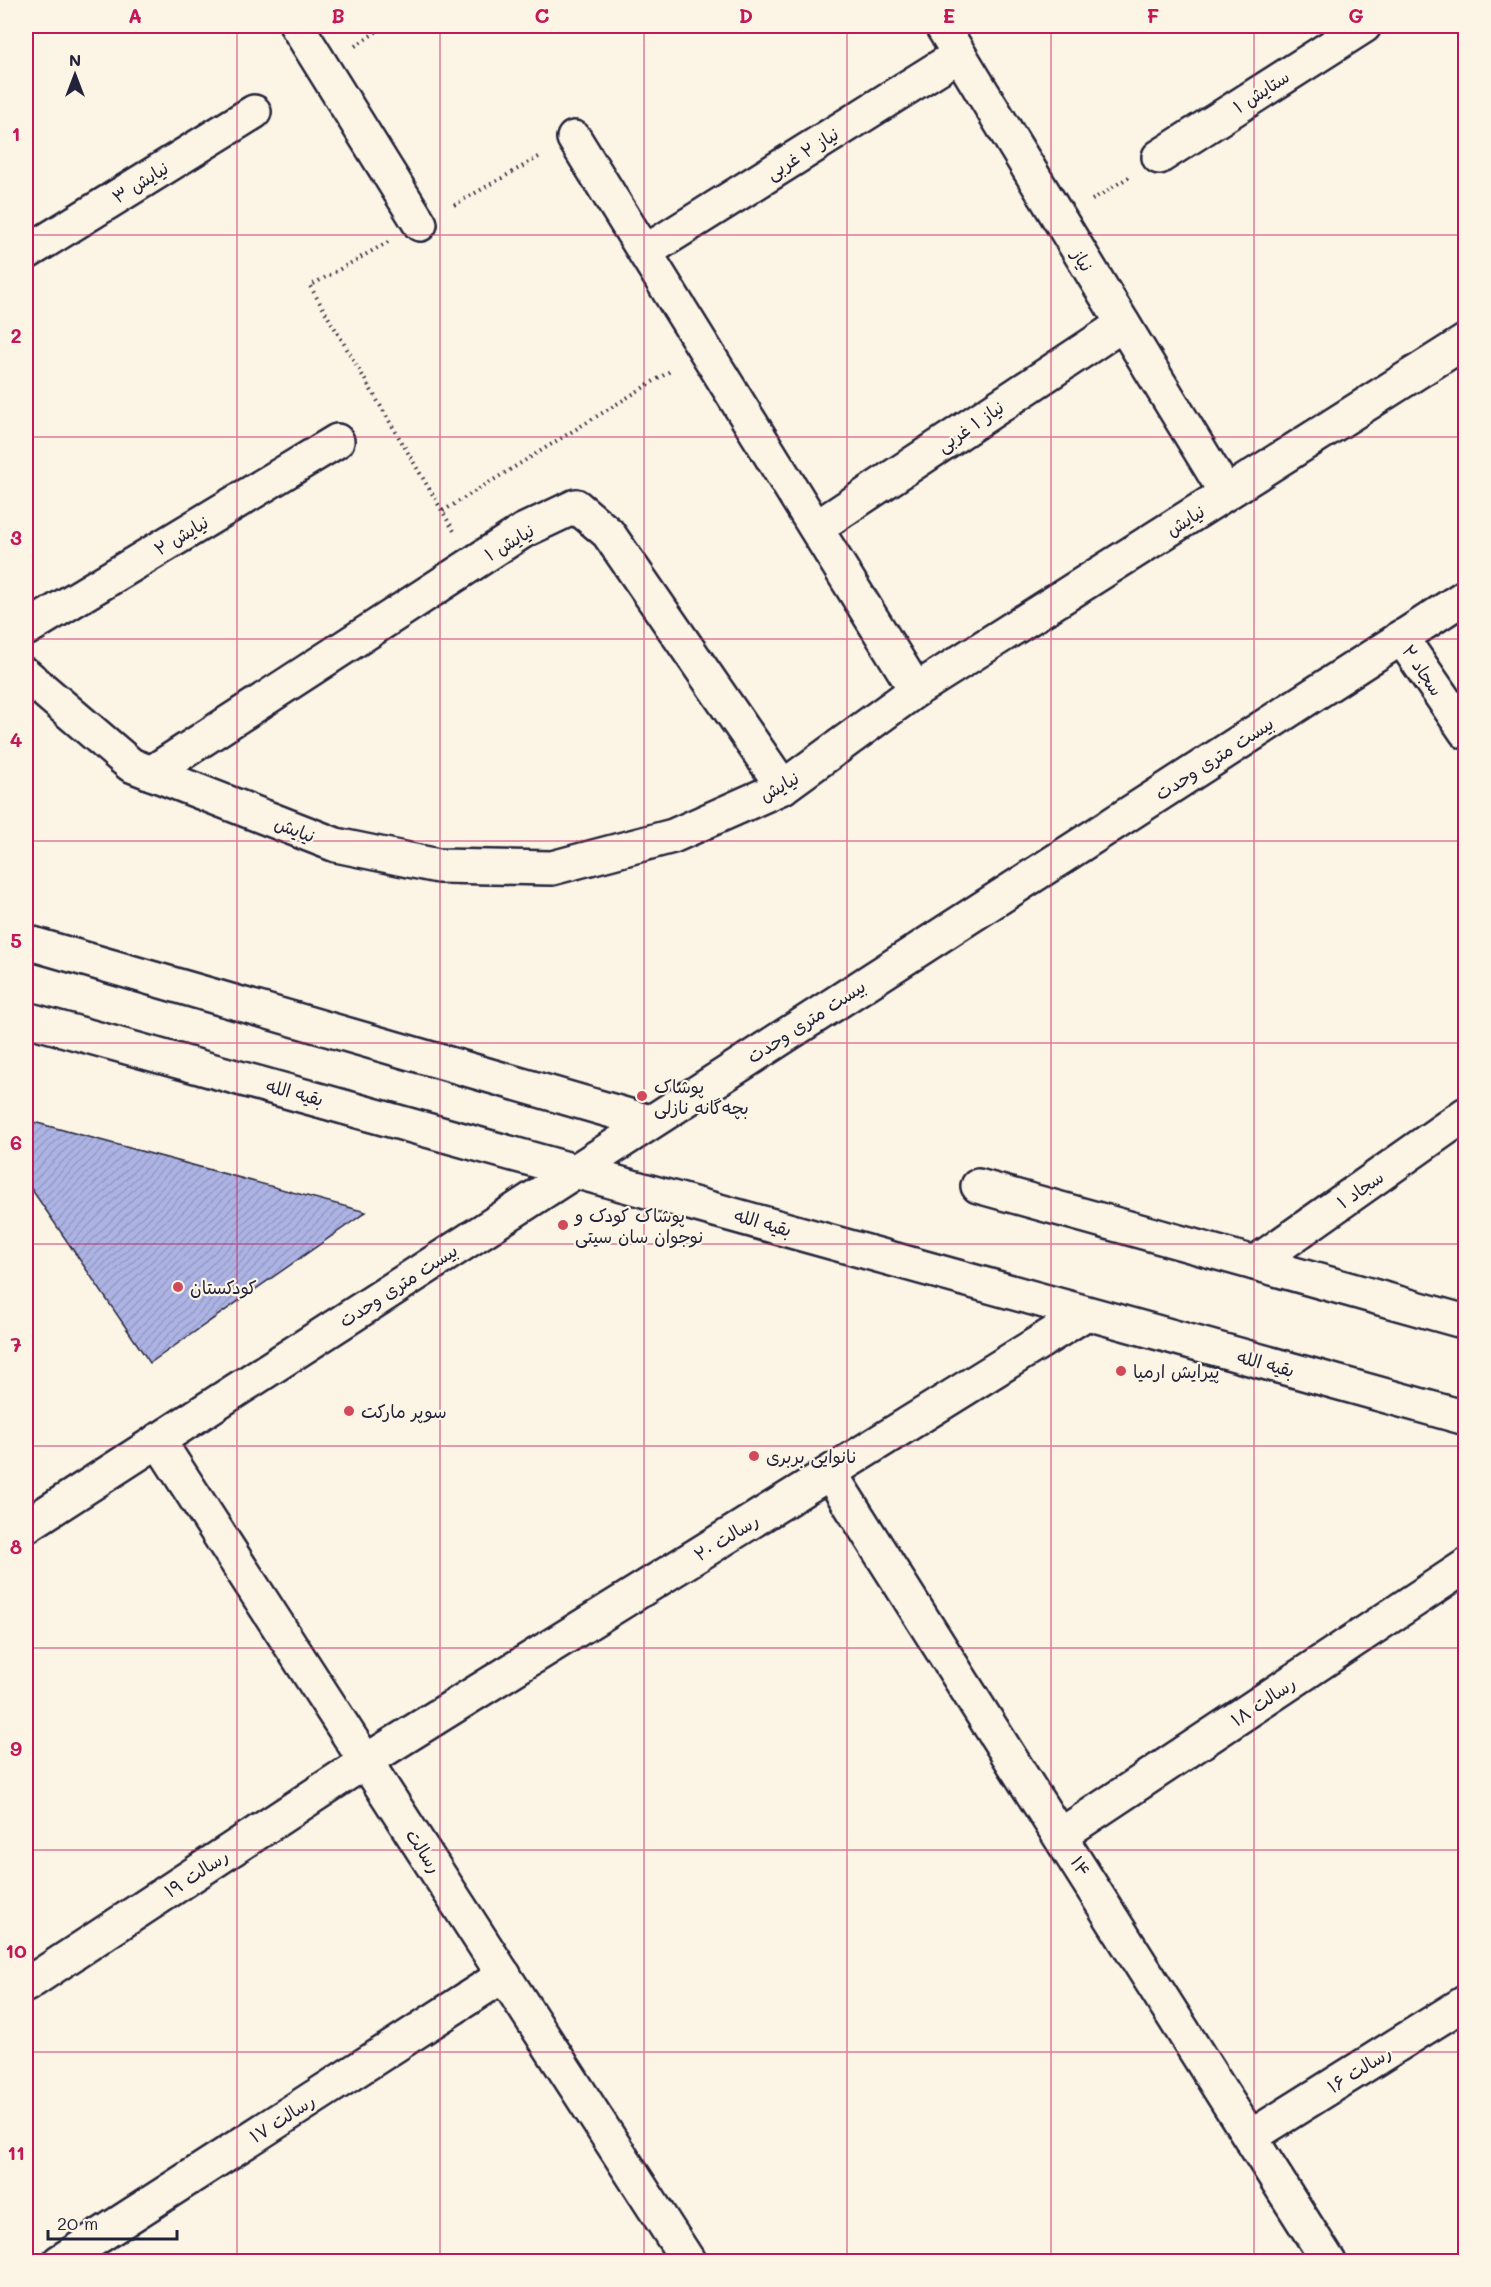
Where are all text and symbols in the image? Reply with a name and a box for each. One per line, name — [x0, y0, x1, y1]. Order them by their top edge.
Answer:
text: A — [128, 2, 142, 28]
text: B — [331, 2, 345, 28]
text: C — [535, 2, 550, 28]
text: D — [739, 2, 753, 28]
text: E — [943, 2, 955, 28]
text: F — [1147, 2, 1160, 28]
text: G — [1348, 2, 1364, 28]
north arrow — [45, 45, 105, 105]
text: N — [69, 49, 81, 70]
street label: ستایش ۱ — [1228, 64, 1294, 118]
text: 1 — [12, 120, 20, 146]
street label: نیاز ۲ غربی — [761, 121, 843, 185]
street label: نیایش ۳ — [107, 155, 173, 209]
street label: نیاز — [1066, 242, 1099, 276]
text: 2 — [10, 322, 22, 348]
street label: نیاز ۱ غربی — [932, 395, 1008, 457]
street label: نیایش — [1161, 499, 1209, 541]
street label: نیایش ۲ — [149, 509, 213, 561]
street label: نیایش ۱ — [480, 518, 538, 566]
text: 3 — [10, 524, 22, 550]
street label: سجاد ۲ — [1397, 640, 1449, 700]
street label: بیست متری وحدت — [1150, 711, 1278, 805]
text: 4 — [10, 726, 23, 752]
street label: نیایش — [755, 765, 803, 807]
street label: نیایش — [271, 810, 319, 848]
text: 5 — [10, 927, 22, 953]
street label: بیست متری وحدت — [742, 974, 870, 1068]
street label: بقیه الله — [264, 1073, 326, 1111]
place label: پوشاک بچه‌گانه نازلی — [654, 1074, 749, 1120]
marker: پوشاک بچه‌گانه نازلی — [635, 1089, 649, 1103]
text: 6 — [10, 1129, 22, 1155]
street label: سجاد ۱ — [1332, 1164, 1388, 1214]
street label: بقیه الله — [732, 1202, 794, 1242]
place label: پوشاک کودک و نوجوان سان سیتی — [573, 1203, 703, 1248]
marker: پوشاک کودک و نوجوان سان سیتی — [556, 1218, 570, 1232]
street label: بیست متری وحدت — [334, 1238, 462, 1332]
place label: کودکستان — [190, 1275, 257, 1299]
marker: کودکستان — [171, 1280, 185, 1294]
text: 7 — [10, 1331, 22, 1357]
street label: بقیه الله — [1235, 1344, 1297, 1382]
place label: پیرایش ارمیا — [1133, 1359, 1219, 1384]
marker: پیرایش ارمیا — [1114, 1364, 1128, 1378]
place label: سوپر مارکت — [361, 1399, 447, 1424]
marker: سوپر مارکت — [342, 1404, 356, 1418]
place label: نانوایی بربری — [766, 1444, 857, 1468]
marker: نانوایی بربری — [747, 1449, 761, 1463]
street label: رسالت ۲۰ — [689, 1508, 763, 1566]
text: 8 — [10, 1533, 22, 1559]
street label: رسالت ۱۸ — [1226, 1671, 1300, 1731]
text: 9 — [10, 1735, 22, 1761]
street label: رسالت — [401, 1824, 447, 1878]
street label: رسالت ۱۹ — [159, 1843, 233, 1903]
street label: ۱۴ — [1066, 1851, 1096, 1881]
text: 10 — [5, 1937, 27, 1963]
street label: رسالت ۱۶ — [1322, 2040, 1396, 2098]
street label: رسالت ۱۷ — [245, 2088, 319, 2148]
text: 11 — [7, 2139, 25, 2165]
scale bar — [48, 2203, 177, 2241]
text: 20 m — [57, 2211, 98, 2235]

